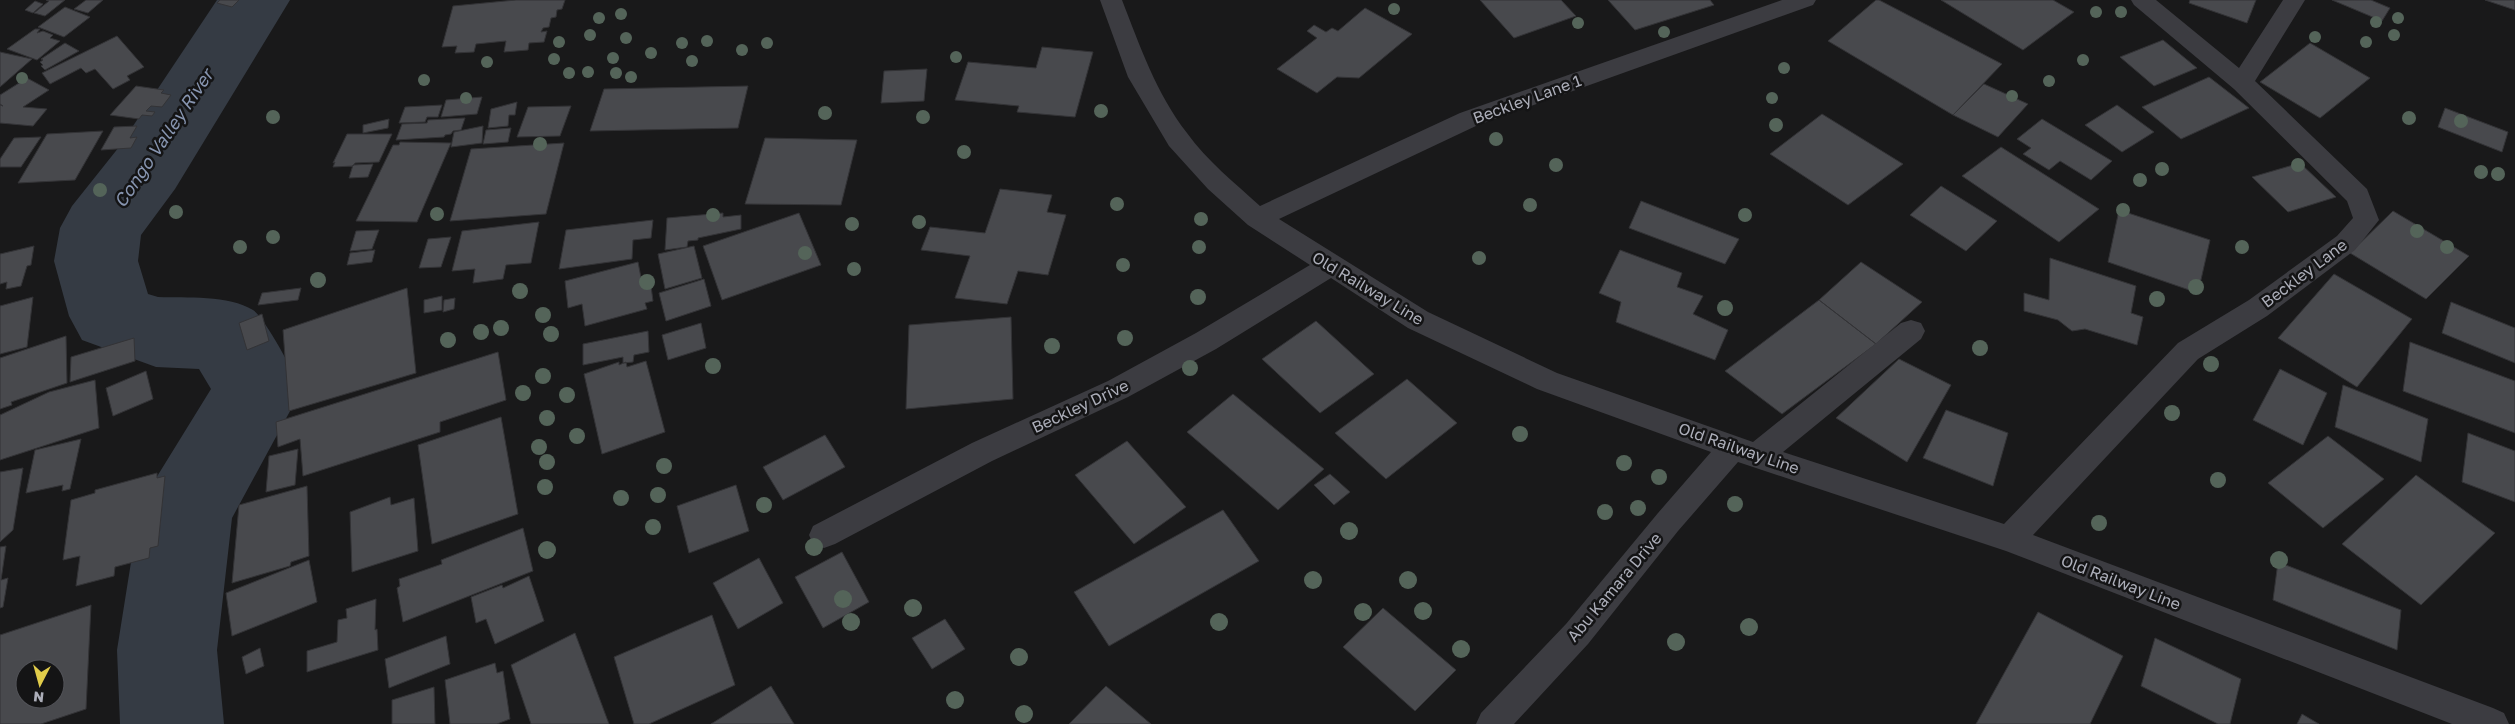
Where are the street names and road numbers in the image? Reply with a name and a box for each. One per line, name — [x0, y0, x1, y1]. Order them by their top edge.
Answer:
street label: Beckley Lane 1 — [1470, 70, 1584, 128]
street label: Beckley Lane — [2257, 234, 2351, 312]
street label: Old Railway Line — [1309, 247, 1427, 329]
street label: Beckley Drive — [1029, 375, 1131, 437]
street label: Old Railway Line — [1676, 418, 1802, 478]
street label: Abu Kamara Drive — [1563, 528, 1665, 646]
street label: Old Railway Line — [2058, 550, 2184, 614]

